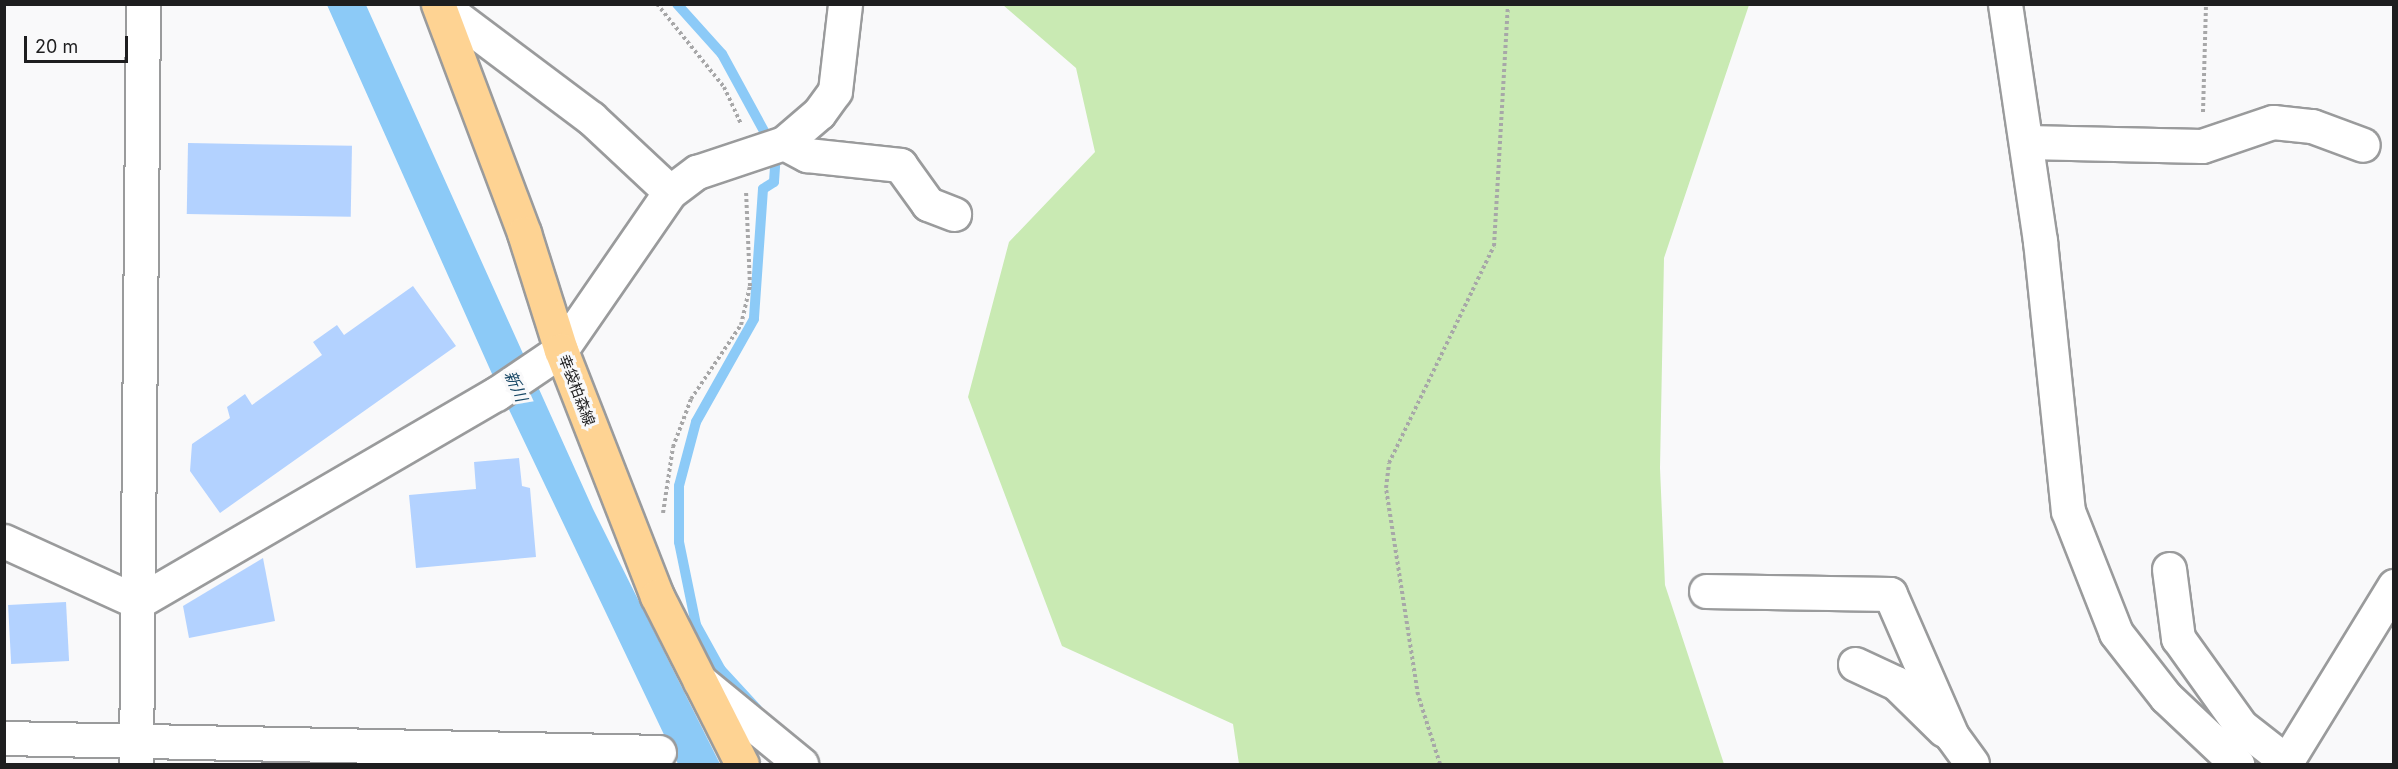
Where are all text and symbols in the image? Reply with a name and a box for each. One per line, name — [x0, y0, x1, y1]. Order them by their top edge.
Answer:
scale bar — [27, 24, 130, 62]
text: 20 m — [35, 36, 78, 57]
street label: 幸袋柏森線 — [555, 352, 599, 428]
water label: 新川 — [501, 367, 531, 405]

